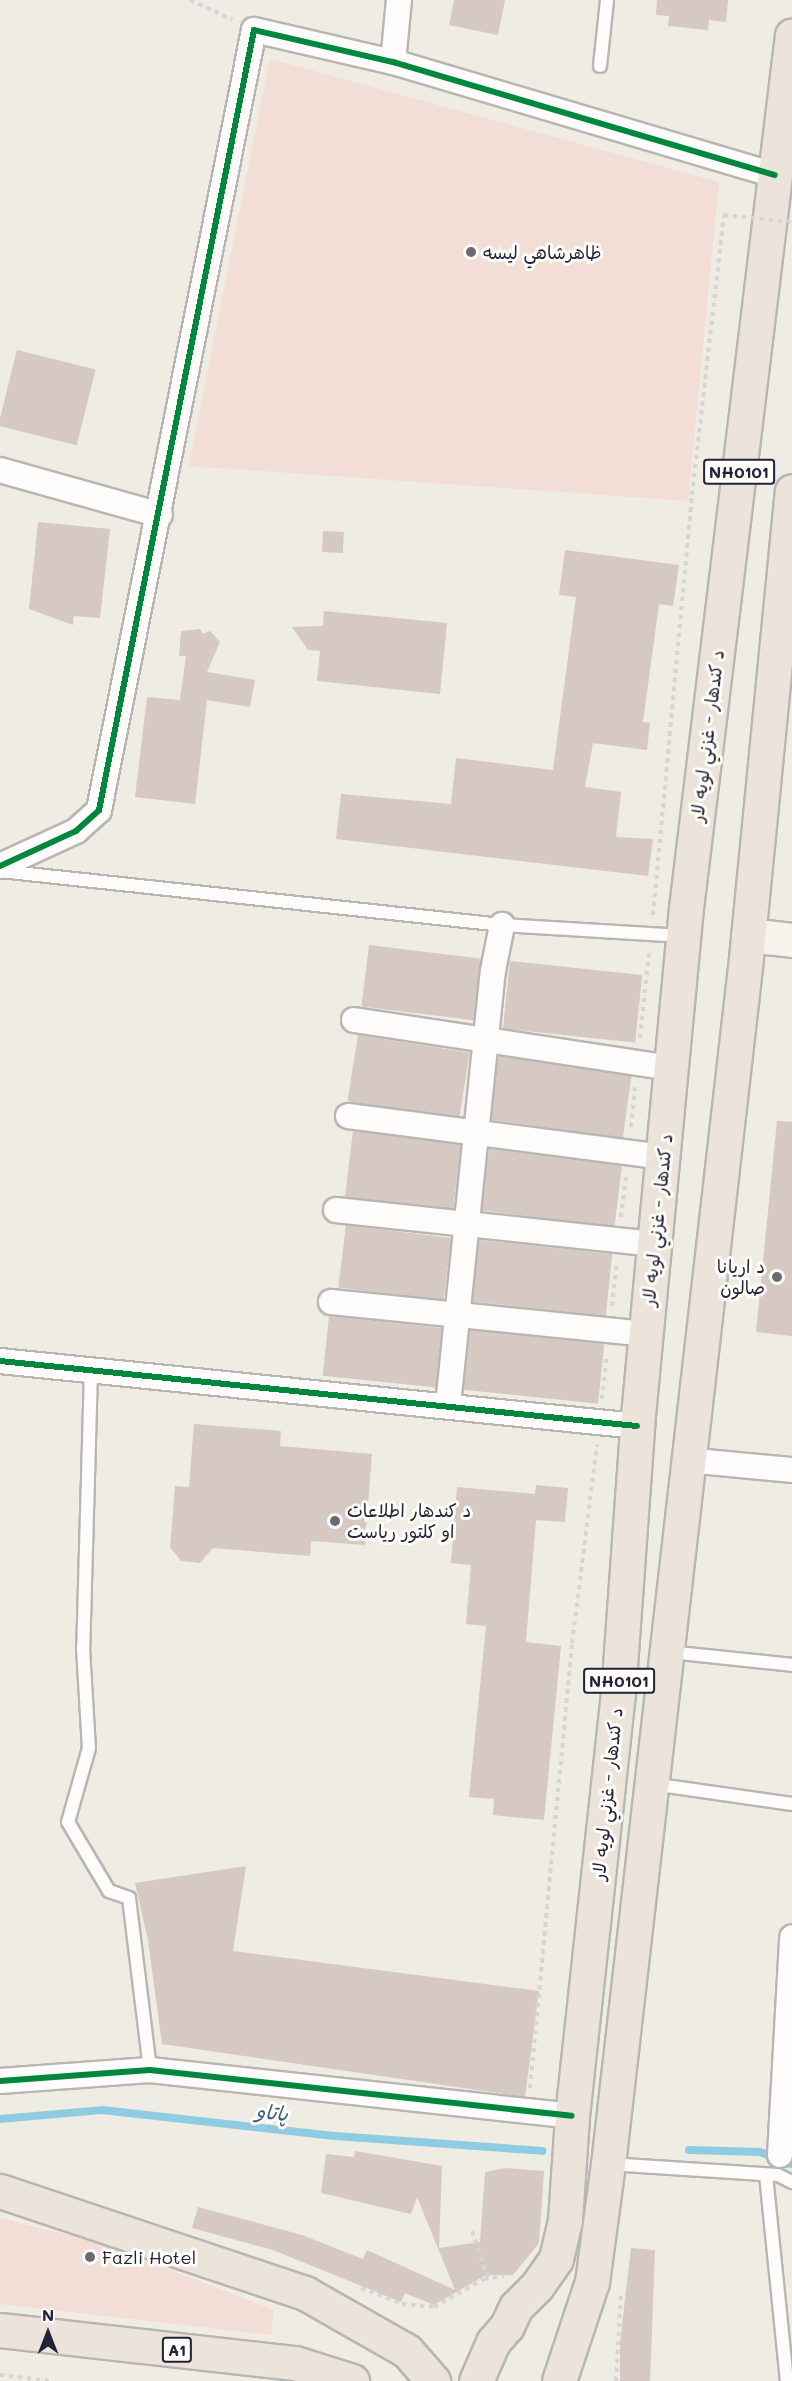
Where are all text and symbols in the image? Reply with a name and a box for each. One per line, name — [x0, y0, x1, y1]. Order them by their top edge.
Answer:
place label: ظاهرشاهي لیسه — [483, 241, 601, 263]
marker: ظاهرشاهي لیسه — [464, 245, 478, 259]
road number: NH0101 — [703, 459, 775, 485]
street label: د کندهار - غزني لويه لار — [686, 649, 728, 823]
street label: د کندهار - غزني لويه لار — [637, 1133, 677, 1307]
place label: د اریانا صالون — [717, 1256, 765, 1298]
marker: د اریانا صالون — [770, 1270, 784, 1284]
place label: د کندهار اطلاعات او کلتور رياست — [347, 1500, 471, 1543]
marker: د کندهار اطلاعات او کلتور رياست — [328, 1514, 342, 1528]
road number: NH0101 — [583, 1668, 655, 1694]
street label: د کندهار - غزني لويه لار — [587, 1707, 627, 1881]
water label: پاتاو — [255, 2098, 289, 2126]
place label: Fazli Hotel — [102, 2246, 196, 2268]
marker: Fazli Hotel — [83, 2250, 97, 2264]
north arrow — [18, 2303, 78, 2363]
text: N — [42, 2304, 54, 2325]
road number: A1 — [160, 2337, 194, 2363]

